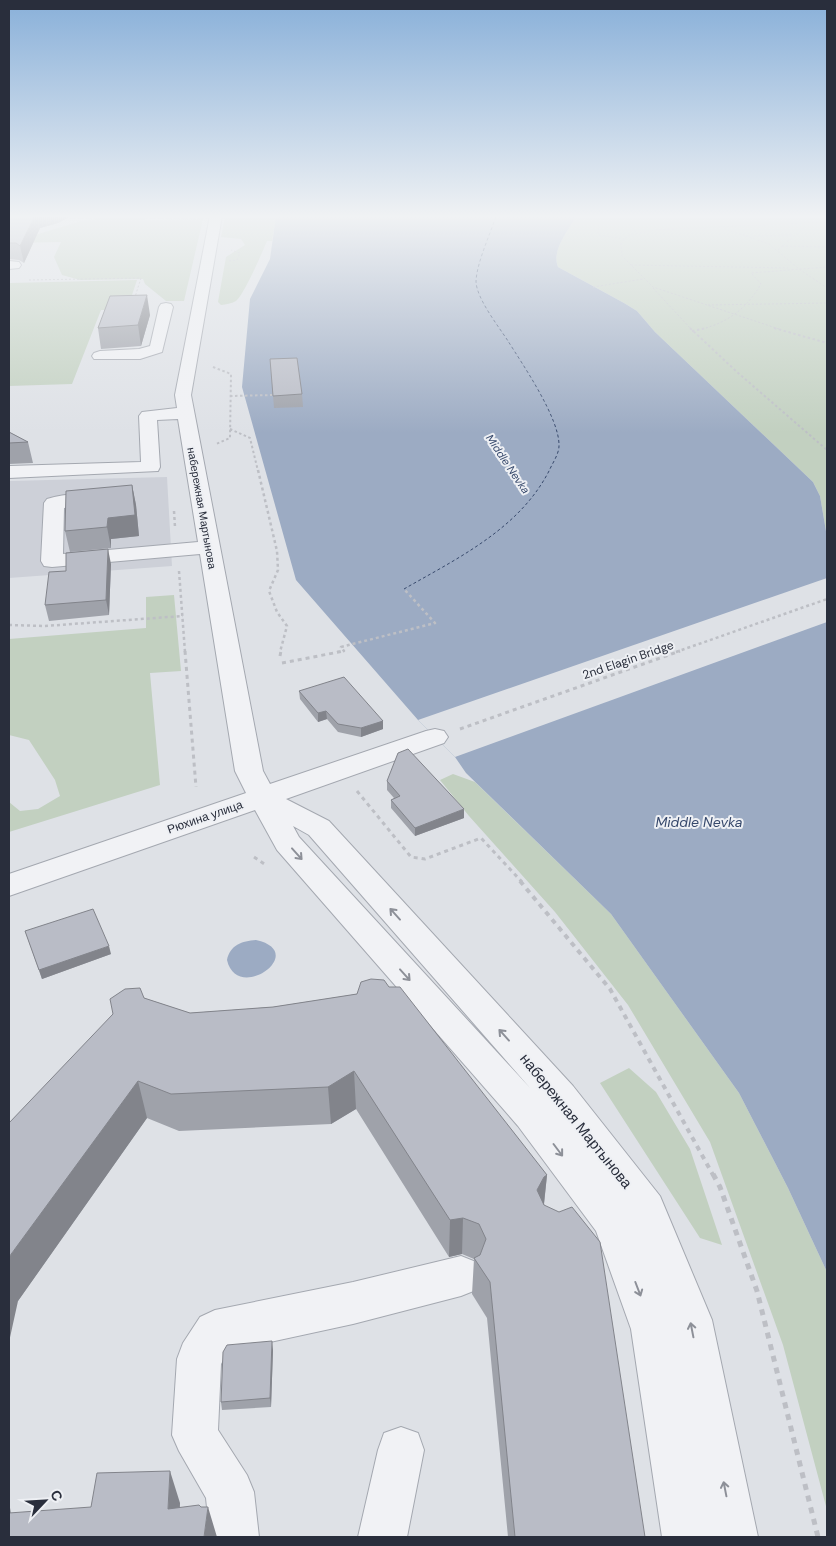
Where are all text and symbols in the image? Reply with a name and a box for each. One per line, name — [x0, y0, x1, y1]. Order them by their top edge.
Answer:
water label: Middle Nevka — [483, 432, 533, 496]
street label: набережная Мартынова — [184, 446, 220, 571]
street label: 2nd Elagin Bridge — [580, 637, 676, 683]
street label: Рюхина улица — [165, 796, 245, 837]
water label: Middle Nevka — [655, 813, 743, 831]
one-way arrow — [291, 847, 302, 860]
one-way arrow — [390, 907, 401, 920]
one-way arrow — [399, 968, 411, 981]
one-way arrow — [498, 1028, 510, 1041]
street label: набережная Мартынова — [515, 1049, 637, 1193]
one-way arrow — [552, 1143, 563, 1156]
one-way arrow — [634, 1281, 643, 1297]
one-way arrow — [687, 1323, 697, 1339]
north arrow — [20, 1476, 70, 1526]
one-way arrow — [719, 1482, 729, 1498]
text: С — [46, 1487, 67, 1504]

